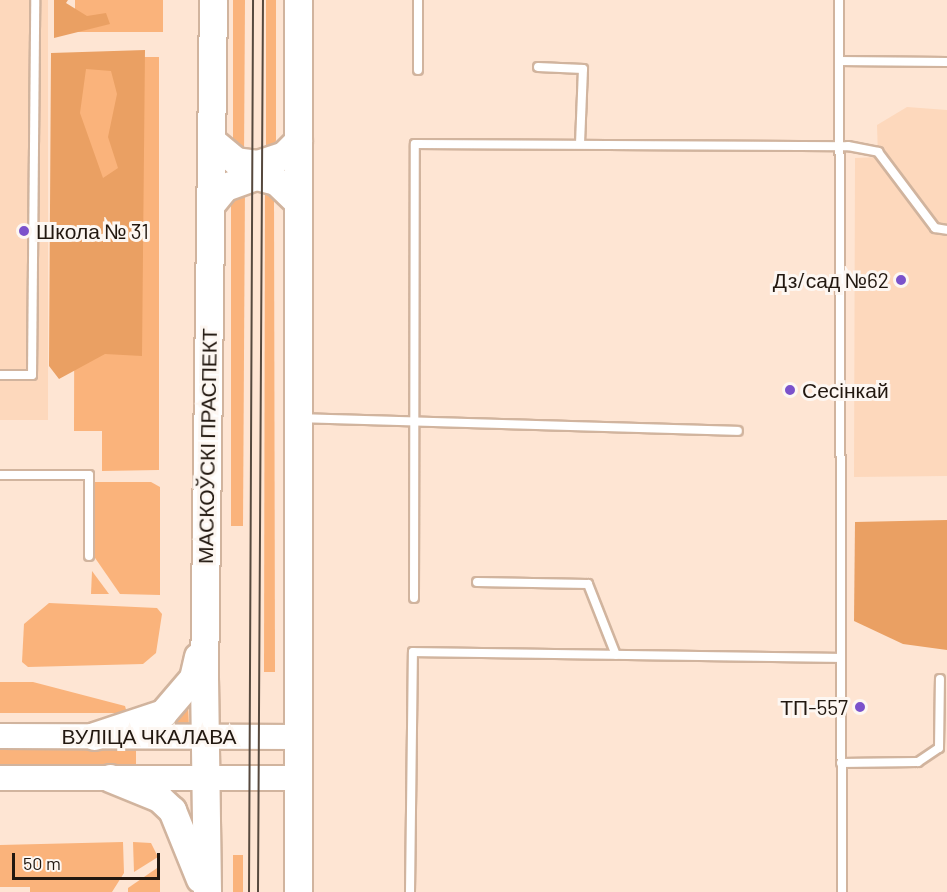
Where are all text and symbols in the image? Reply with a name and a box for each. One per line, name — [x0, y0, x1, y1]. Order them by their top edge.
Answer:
place label: Школа № 31 — [36, 218, 149, 244]
marker: Школа № 31 — [17, 224, 31, 238]
place label: Дз/сад №62 — [773, 267, 889, 293]
marker: Дз/сад №62 — [894, 273, 908, 287]
street label: МАСКОЎСКІ ПРАСПЕКТ — [192, 328, 222, 564]
place label: Сесінкай — [802, 377, 889, 403]
marker: Сесінкай — [783, 383, 797, 397]
place label: ТП-557 — [780, 694, 848, 720]
marker: ТП-557 — [853, 700, 867, 714]
street label: ВУЛІЦА ЧКАЛАВА — [61, 723, 237, 749]
scale bar — [15, 841, 164, 879]
text: 50 m — [23, 852, 61, 874]

